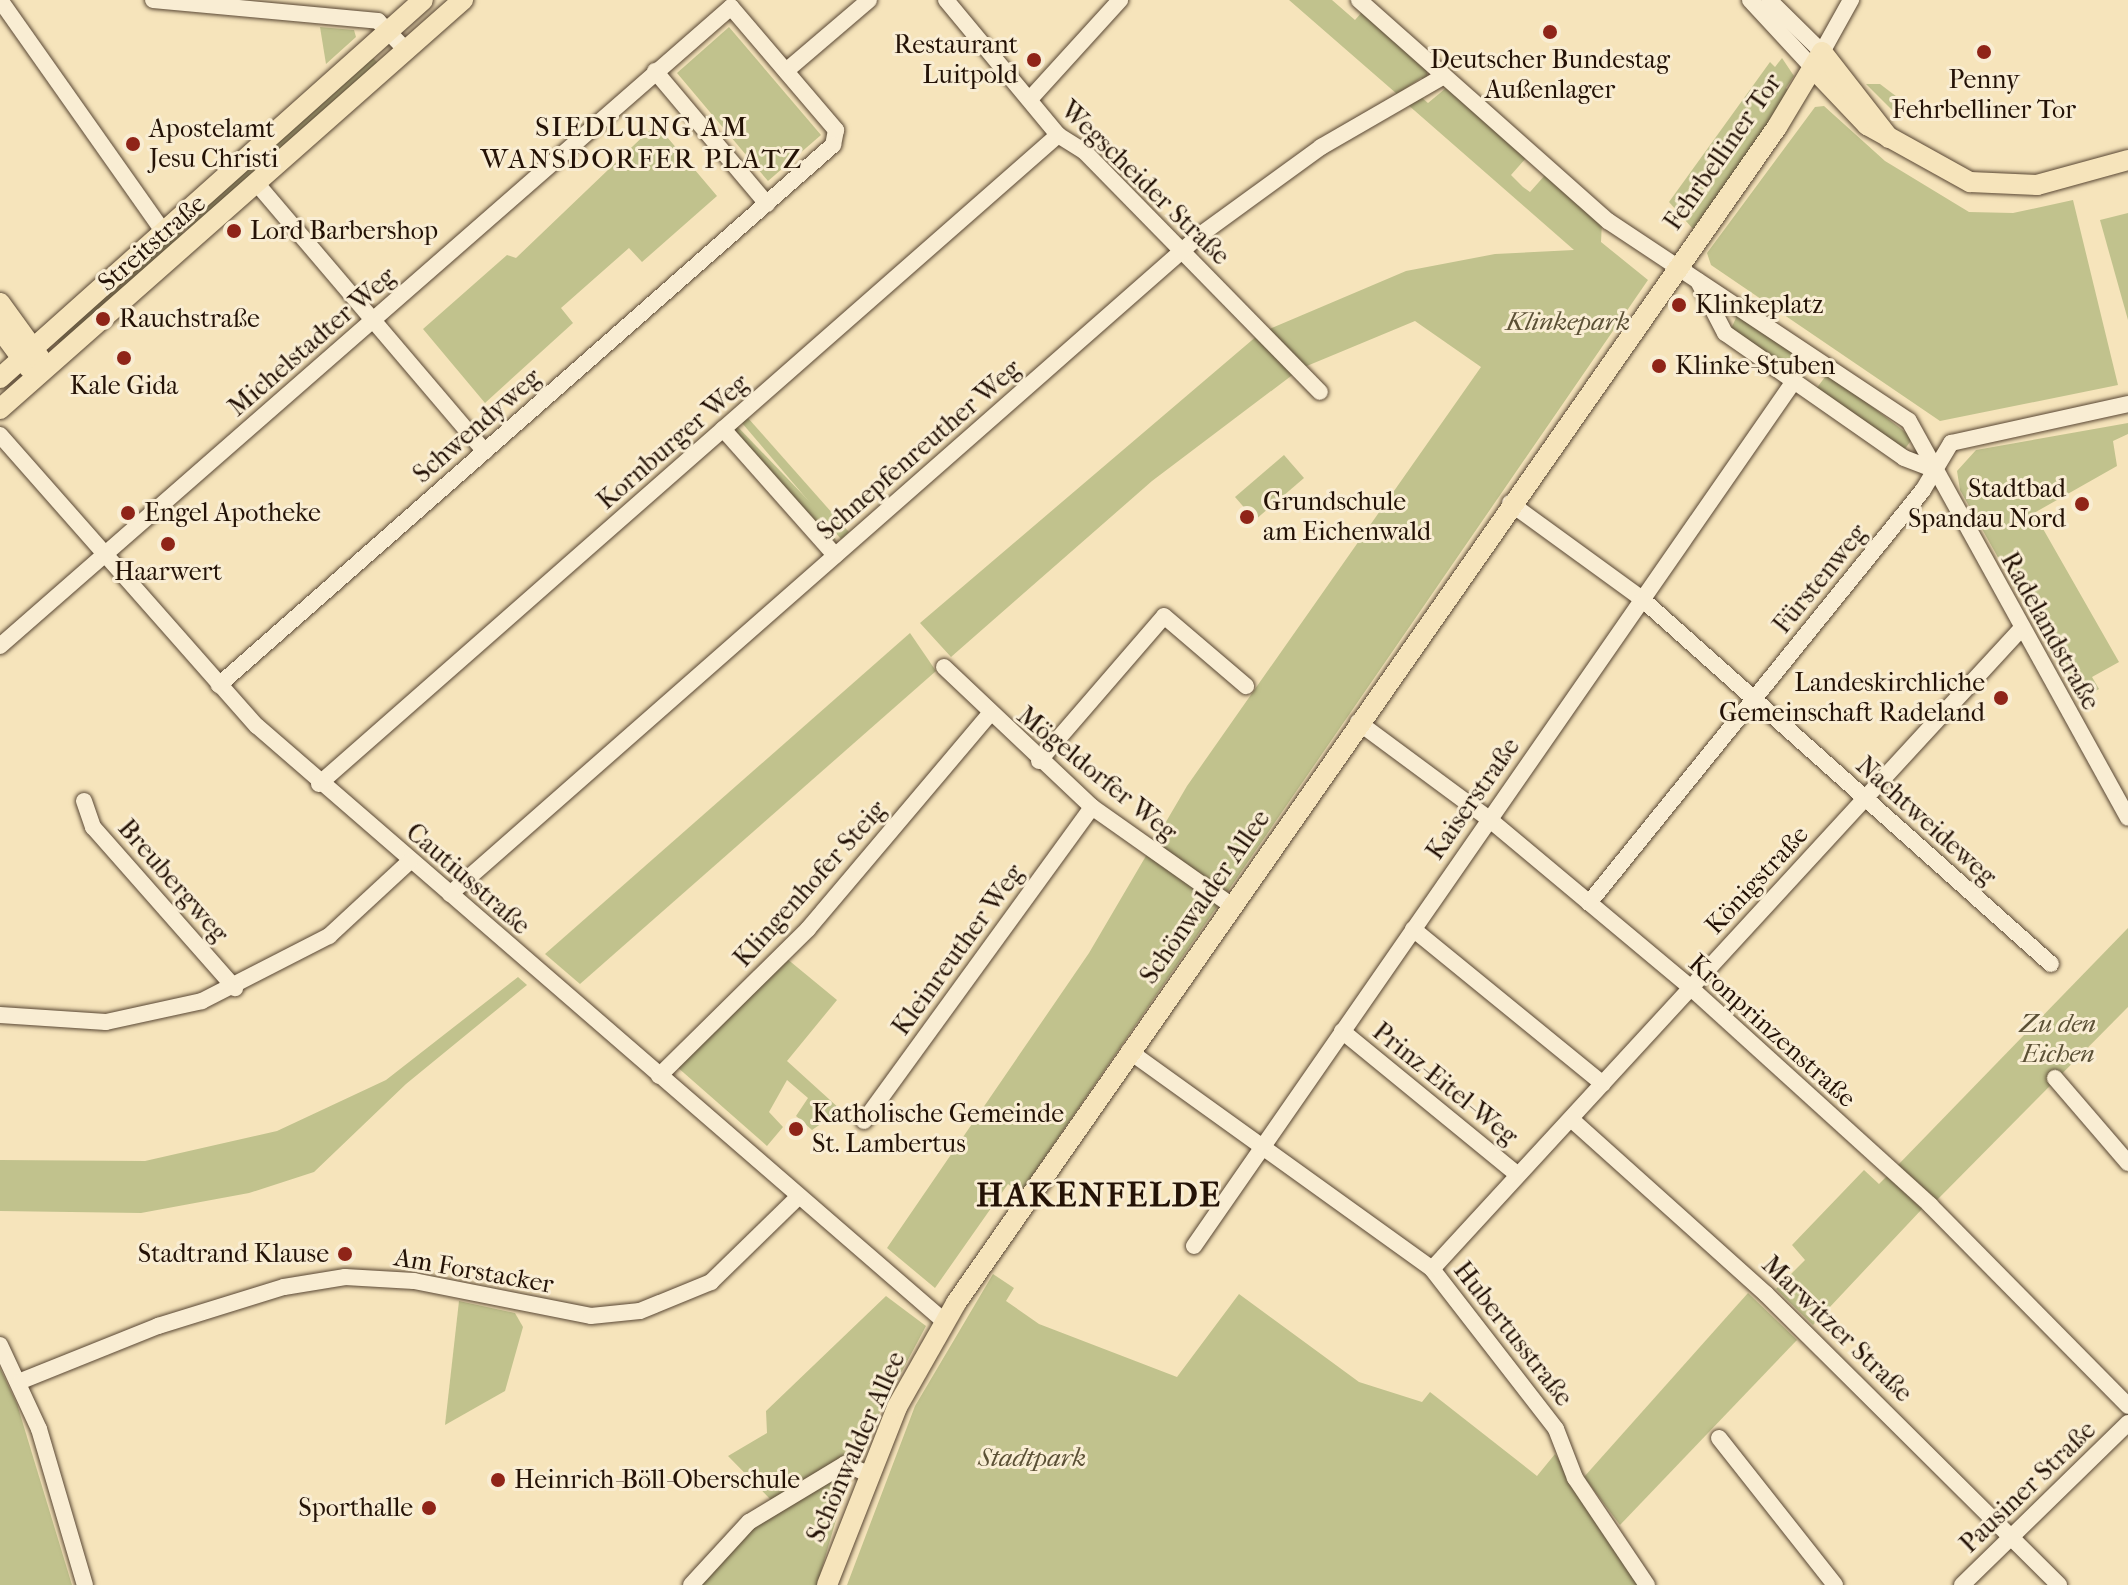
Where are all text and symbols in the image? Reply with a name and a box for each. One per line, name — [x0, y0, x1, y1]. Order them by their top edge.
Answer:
marker: Deutscher Bundestag Außenlager — [1541, 23, 1559, 41]
place label: Restaurant Luitpold — [894, 29, 1018, 90]
marker: Penny Fehrbelliner Tor — [1975, 43, 1993, 61]
place label: Deutscher Bundestag Außenlager — [1430, 44, 1670, 106]
marker: Restaurant Luitpold — [1025, 51, 1043, 69]
place label: Penny Fehrbelliner Tor — [1892, 64, 2076, 126]
street label: Fehrbelliner Tor — [1657, 68, 1789, 236]
street label: Wegscheider Straße — [1054, 94, 1236, 272]
district label: SIEDLUNG AM WANSDORFER PLATZ — [480, 110, 804, 176]
place label: Apostelamt Jesu Christi — [149, 113, 278, 174]
marker: Apostelamt Jesu Christi — [124, 135, 142, 153]
street label: Streitstraße — [92, 188, 212, 298]
place label: Lord Barbershop — [250, 215, 438, 247]
marker: Lord Barbershop — [225, 222, 243, 240]
street label: Michelstadter Weg — [222, 261, 402, 423]
place label: Klinkeplatz — [1695, 289, 1824, 321]
marker: Klinkeplatz — [1670, 296, 1688, 314]
place label: Rauchstraße — [119, 303, 260, 335]
park label: Klinkepark — [1506, 306, 1630, 338]
marker: Rauchstraße — [94, 310, 112, 328]
marker: Kale Gida — [115, 349, 133, 367]
place label: Klinke-Stuben — [1675, 350, 1835, 382]
street label: Schnepfenreuther Weg — [811, 353, 1027, 547]
marker: Klinke-Stuben — [1650, 357, 1668, 375]
street label: Schwendyweg — [407, 362, 547, 490]
street label: Kornburger Weg — [591, 368, 755, 516]
place label: Kale Gida — [70, 370, 178, 402]
place label: Stadtbad Spandau Nord — [1908, 473, 2066, 534]
place label: Grundschule am Eichenwald — [1263, 486, 1431, 548]
marker: Stadtbad Spandau Nord — [2073, 495, 2091, 513]
place label: Engel Apotheke — [144, 497, 321, 529]
marker: Engel Apotheke — [119, 504, 137, 522]
marker: Grundschule am Eichenwald — [1238, 508, 1256, 526]
street label: Fürstenweg — [1766, 518, 1874, 640]
marker: Haarwert — [159, 535, 177, 553]
street label: Radelandstraße — [1994, 547, 2106, 715]
place label: Haarwert — [114, 556, 222, 588]
place label: Landeskirchliche Gemeinschaft Radeland — [1719, 667, 1985, 728]
marker: Landeskirchliche Gemeinschaft Radeland — [1992, 689, 2010, 707]
street label: Mögeldorfer Weg — [1011, 700, 1183, 848]
street label: Kaiserstraße — [1420, 732, 1526, 866]
street label: Nachtweideweg — [1850, 750, 2002, 892]
street label: Klingenhofer Steig — [727, 794, 893, 974]
street label: Schönwalder Allee — [1133, 804, 1277, 990]
street label: Breubergweg — [111, 813, 235, 949]
street label: Cautiusstraße — [400, 817, 536, 941]
street label: Königstraße — [1699, 819, 1815, 941]
street label: Kleinreuther Weg — [886, 858, 1030, 1042]
street label: Kronprinzenstraße — [1682, 948, 1862, 1114]
park label: Zu den Eichen — [2020, 1008, 2096, 1070]
street label: Prinz-Eitel-Weg — [1366, 1016, 1524, 1152]
place label: Katholische Gemeinde St. Lambertus — [812, 1098, 1064, 1160]
marker: Katholische Gemeinde St. Lambertus — [787, 1120, 805, 1138]
district label: HAKENFELDE — [976, 1176, 1222, 1216]
place label: Stadtrand Klause — [138, 1238, 329, 1270]
street label: Am Forstacker — [392, 1242, 556, 1300]
marker: Stadtrand Klause — [336, 1245, 354, 1263]
street label: Marwitzer Straße — [1755, 1249, 1919, 1409]
street label: Hubertusstraße — [1447, 1255, 1579, 1413]
street label: Schönwalder Allee — [800, 1347, 912, 1547]
street label: Pausiner Straße — [1954, 1414, 2102, 1560]
park label: Stadtpark — [978, 1442, 1086, 1474]
place label: Heinrich-Böll-Oberschule — [514, 1464, 800, 1496]
marker: Heinrich-Böll-Oberschule — [489, 1471, 507, 1489]
place label: Sporthalle — [298, 1492, 413, 1524]
marker: Sporthalle — [420, 1499, 438, 1517]

